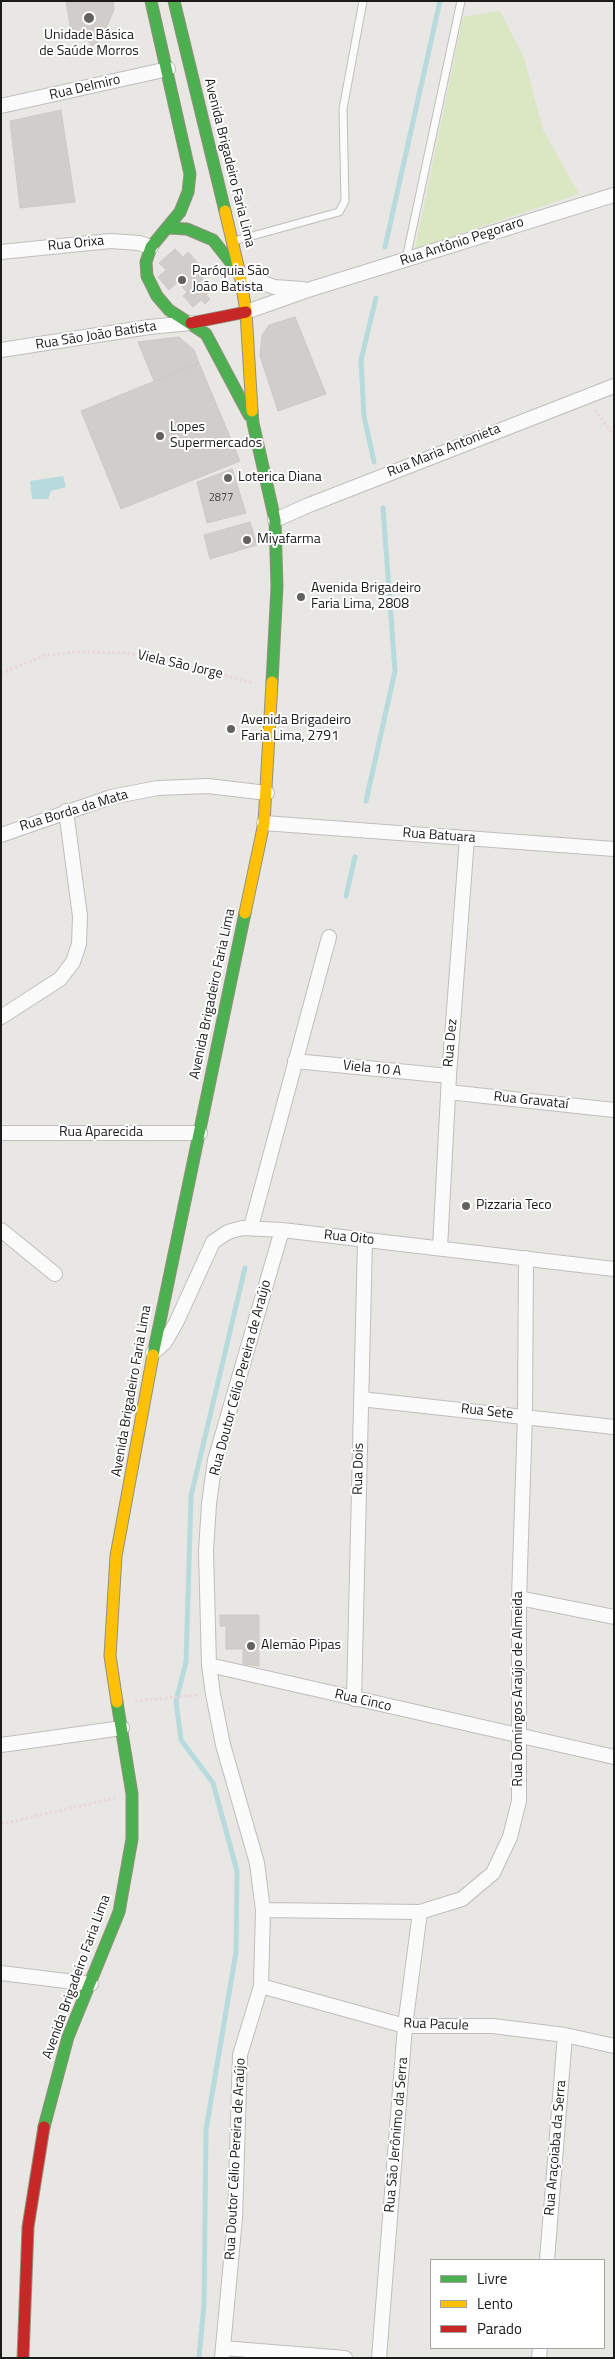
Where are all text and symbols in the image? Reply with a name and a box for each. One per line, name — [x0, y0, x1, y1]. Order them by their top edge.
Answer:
marker: Unidade Básica de Saúde Morros — [82, 11, 96, 25]
place label: Unidade Básica de Saúde Morros — [39, 28, 139, 60]
street label: Rua Delmiro — [48, 72, 122, 104]
street label: Avenida Brigadeiro Faria Lima — [200, 77, 258, 249]
street label: Rua Antônio Pegoraro — [398, 214, 526, 270]
street label: Rua Orixa — [47, 233, 105, 255]
place label: Paróquia São João Batista — [192, 264, 269, 296]
marker: Paróquia São João Batista — [176, 274, 188, 286]
street label: Rua São João Batista — [34, 318, 158, 354]
place label: Lopes Supermercados — [170, 420, 262, 452]
street label: Rua Maria Antonieta — [385, 421, 503, 481]
marker: Lopes Supermercados — [154, 430, 166, 442]
place label: Loterica Diana — [238, 470, 322, 486]
marker: Loterica Diana — [222, 472, 234, 484]
house number: 2877 — [209, 491, 233, 505]
place label: Miyafarma — [257, 532, 321, 548]
marker: Miyafarma — [241, 534, 253, 546]
place label: Avenida Brigadeiro Faria Lima, 2808 — [311, 581, 421, 614]
marker: Avenida Brigadeiro Faria Lima, 2808 — [295, 591, 307, 603]
street label: Viela São Jorge — [136, 647, 224, 683]
place label: Avenida Brigadeiro Faria Lima, 2791 — [241, 713, 351, 746]
marker: Avenida Brigadeiro Faria Lima, 2791 — [225, 723, 237, 735]
street label: Rua Borda da Mata — [18, 787, 130, 835]
street label: Rua Batuara — [402, 825, 476, 847]
street label: Avenida Brigadeiro Faria Lima — [187, 907, 239, 1081]
street label: Rua Dez — [441, 1018, 461, 1068]
street label: Viela 10 A — [342, 1058, 402, 1080]
street label: Rua Gravataí — [493, 1089, 569, 1113]
street label: Rua Aparecida — [59, 1125, 143, 1141]
place label: Pizzaria Teco — [476, 1198, 552, 1214]
marker: Pizzaria Teco — [460, 1200, 472, 1212]
street label: Rua Oito — [323, 1227, 375, 1249]
street label: Rua Doutor Célio Pereira de Araújo — [207, 1278, 275, 1478]
street label: Avenida Brigadeiro Faria Lima — [109, 1304, 155, 1478]
street label: Rua Sete — [460, 1401, 514, 1423]
street label: Rua Dois — [350, 1443, 368, 1495]
street label: Rua Domingos Araújo de Almeida — [511, 1591, 527, 1787]
place label: Alemão Pipas — [261, 1638, 341, 1654]
marker: Alemão Pipas — [245, 1640, 257, 1652]
street label: Rua Cinco — [333, 1686, 393, 1716]
street label: Avenida Brigadeiro Faria Lima — [39, 1893, 115, 2061]
street label: Rua Pacule — [403, 2015, 469, 2035]
street label: Rua São Jerônimo da Serra — [382, 2057, 412, 2213]
street label: Rua Doutor Célio Pereira de Araújo — [222, 2058, 250, 2260]
street label: Rua Araçoiaba da Serra — [542, 2079, 570, 2217]
legend — [430, 2259, 605, 2349]
text: Livre — [477, 2267, 507, 2290]
text: Lento — [477, 2292, 513, 2315]
text: Parado — [477, 2317, 522, 2340]

